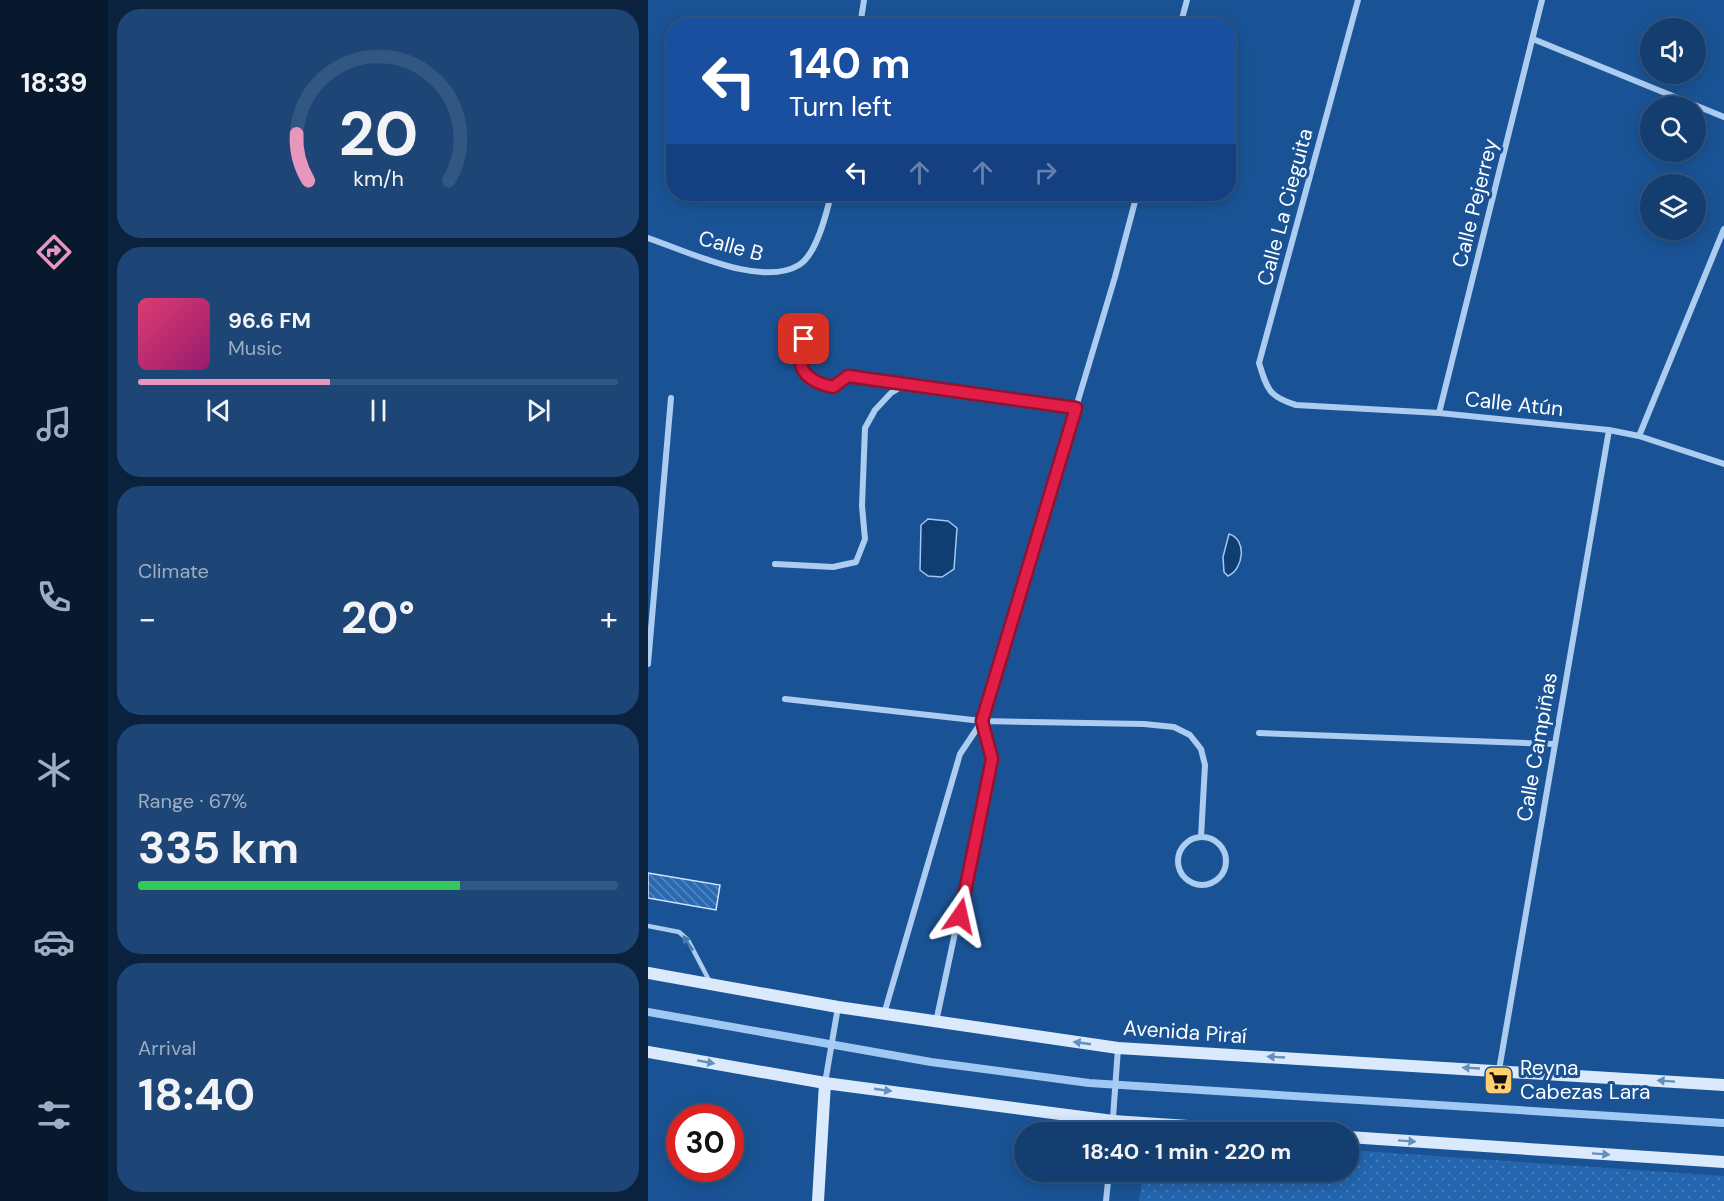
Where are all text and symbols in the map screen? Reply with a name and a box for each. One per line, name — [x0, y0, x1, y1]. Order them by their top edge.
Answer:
map controls — [1640, 18, 1706, 240]
button: sound — [1640, 18, 1706, 84]
text: 140 m — [789, 36, 911, 91]
icon: left — [690, 42, 768, 120]
text: 18:39 — [21, 65, 87, 100]
text: Turn left — [789, 89, 892, 124]
text: 20 — [338, 93, 418, 174]
button: search — [1640, 96, 1706, 162]
street label: Calle La Cieguita — [1251, 125, 1319, 289]
street label: Calle Pejerrey — [1445, 135, 1505, 271]
icon: left — [840, 156, 873, 189]
icon: ahead — [903, 156, 936, 189]
icon: ahead — [966, 156, 999, 189]
icon: right — [1029, 156, 1062, 189]
text: km/h — [353, 165, 403, 193]
button: layers — [1640, 174, 1706, 240]
street label: Calle B — [695, 224, 767, 268]
icon: directions — [33, 231, 75, 273]
text: 96.6 FM — [228, 306, 311, 335]
pin — [778, 313, 829, 364]
icon: arrive — [787, 322, 820, 355]
text: Music — [228, 335, 283, 361]
street label: Calle Atún — [1463, 385, 1565, 423]
icon: previous — [202, 394, 235, 427]
icon: pause — [362, 394, 395, 427]
icon: next — [522, 394, 555, 427]
icon: music — [33, 403, 75, 445]
text: Climate — [138, 558, 209, 584]
icon: phone — [33, 576, 75, 618]
text: 20° — [341, 588, 415, 647]
text: − — [138, 597, 156, 640]
text: + — [600, 597, 618, 640]
street label: Calle Campiñas — [1510, 670, 1564, 824]
icon: climate — [33, 749, 75, 791]
text: Range · 67% — [138, 788, 247, 814]
text: 335 km — [138, 818, 299, 877]
position arrow — [928, 884, 992, 948]
icon: car — [33, 921, 75, 963]
one-way arrow — [683, 935, 694, 952]
street label: Avenida Piraí — [1122, 1014, 1248, 1050]
text: Arrival — [138, 1035, 196, 1061]
one-way arrow — [1072, 1039, 1091, 1048]
one-way arrow — [1267, 1053, 1286, 1062]
place label: Reyna Cabezas Lara — [1520, 1054, 1650, 1106]
one-way arrow — [696, 1058, 715, 1067]
one-way arrow — [1462, 1064, 1481, 1073]
supermarket icon: Reyna Cabezas Lara — [1483, 1064, 1515, 1096]
text: 18:40 — [138, 1065, 255, 1124]
one-way arrow — [1656, 1077, 1675, 1086]
one-way arrow — [873, 1086, 892, 1095]
icon: filters — [33, 1094, 75, 1136]
speed limit sign: 30 — [666, 1104, 744, 1182]
one-way arrow — [1397, 1136, 1416, 1145]
text: 18:40 · 1 min · 220 m — [1082, 1137, 1291, 1166]
one-way arrow — [1592, 1149, 1611, 1158]

